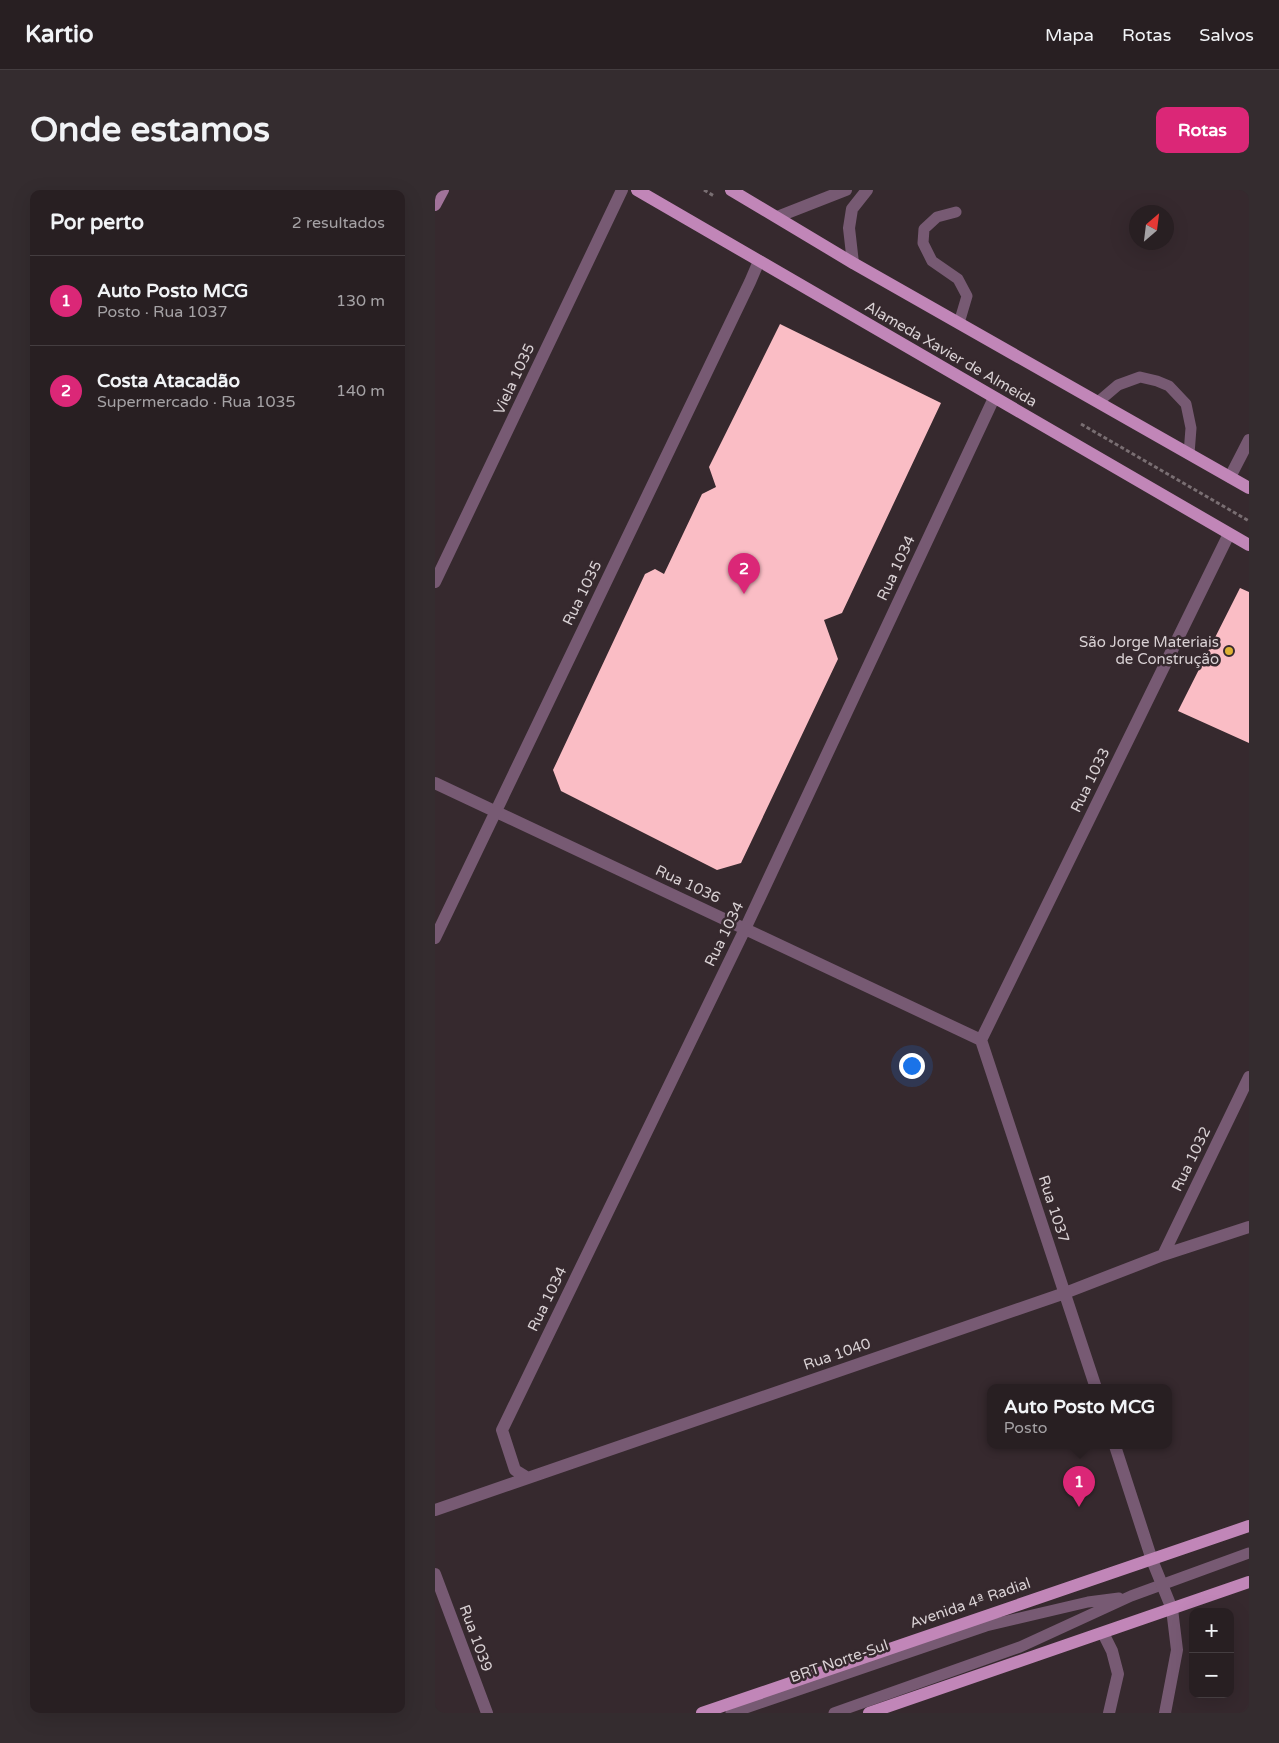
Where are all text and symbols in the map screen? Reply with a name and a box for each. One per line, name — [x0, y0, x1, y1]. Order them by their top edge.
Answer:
text: Kartio — [25, 20, 94, 49]
text: Mapa — [1045, 24, 1094, 46]
text: Rotas — [1122, 24, 1171, 46]
text: Salvos — [1199, 24, 1254, 46]
button: Rotas — [1156, 107, 1249, 153]
text: Onde estamos — [30, 109, 270, 151]
north arrow — [1129, 205, 1174, 250]
text: Por perto — [50, 210, 144, 235]
text: 2 resultados — [292, 213, 385, 233]
text: Auto Posto MCG — [97, 280, 248, 302]
text: 1 — [61, 291, 71, 311]
text: 130 m — [336, 291, 385, 311]
street label: Alameda Xavier de Almeida — [862, 297, 1040, 411]
text: Posto · Rua 1037 — [97, 302, 228, 322]
street label: Viela 1035 — [490, 341, 538, 417]
text: Costa Atacadão — [97, 370, 240, 392]
text: 2 — [61, 381, 71, 401]
text: 140 m — [336, 381, 385, 401]
text: Supermercado · Rua 1035 — [97, 392, 296, 412]
street label: Rua 1034 — [873, 533, 919, 603]
pin: 2 — [728, 553, 760, 594]
street label: Rua 1035 — [559, 558, 605, 628]
place label: São Jorge Materiais de Construção — [1079, 633, 1219, 668]
marker: São Jorge Materiais de Construção — [1223, 645, 1235, 657]
street label: Rua 1033 — [1067, 745, 1113, 815]
street label: Rua 1036 — [653, 861, 723, 907]
street label: Rua 1034 — [701, 899, 747, 969]
your location — [899, 1053, 925, 1079]
street label: Rua 1032 — [1168, 1124, 1214, 1194]
street label: Rua 1037 — [1035, 1173, 1073, 1245]
street label: Rua 1034 — [524, 1264, 570, 1334]
street label: Rua 1040 — [801, 1334, 873, 1374]
popup — [987, 1384, 1172, 1449]
text: Auto Posto MCG — [1004, 1396, 1155, 1418]
text: Posto — [1004, 1418, 1047, 1438]
pin: 1 — [1063, 1466, 1095, 1507]
street label: Avenida 4ª Radial — [907, 1574, 1033, 1632]
street label: Rua 1039 — [456, 1602, 496, 1674]
map controls — [1189, 1608, 1234, 1698]
button: + — [1189, 1608, 1234, 1653]
street label: BRT Norte-Sul — [787, 1636, 891, 1686]
button: − — [1189, 1653, 1234, 1698]

